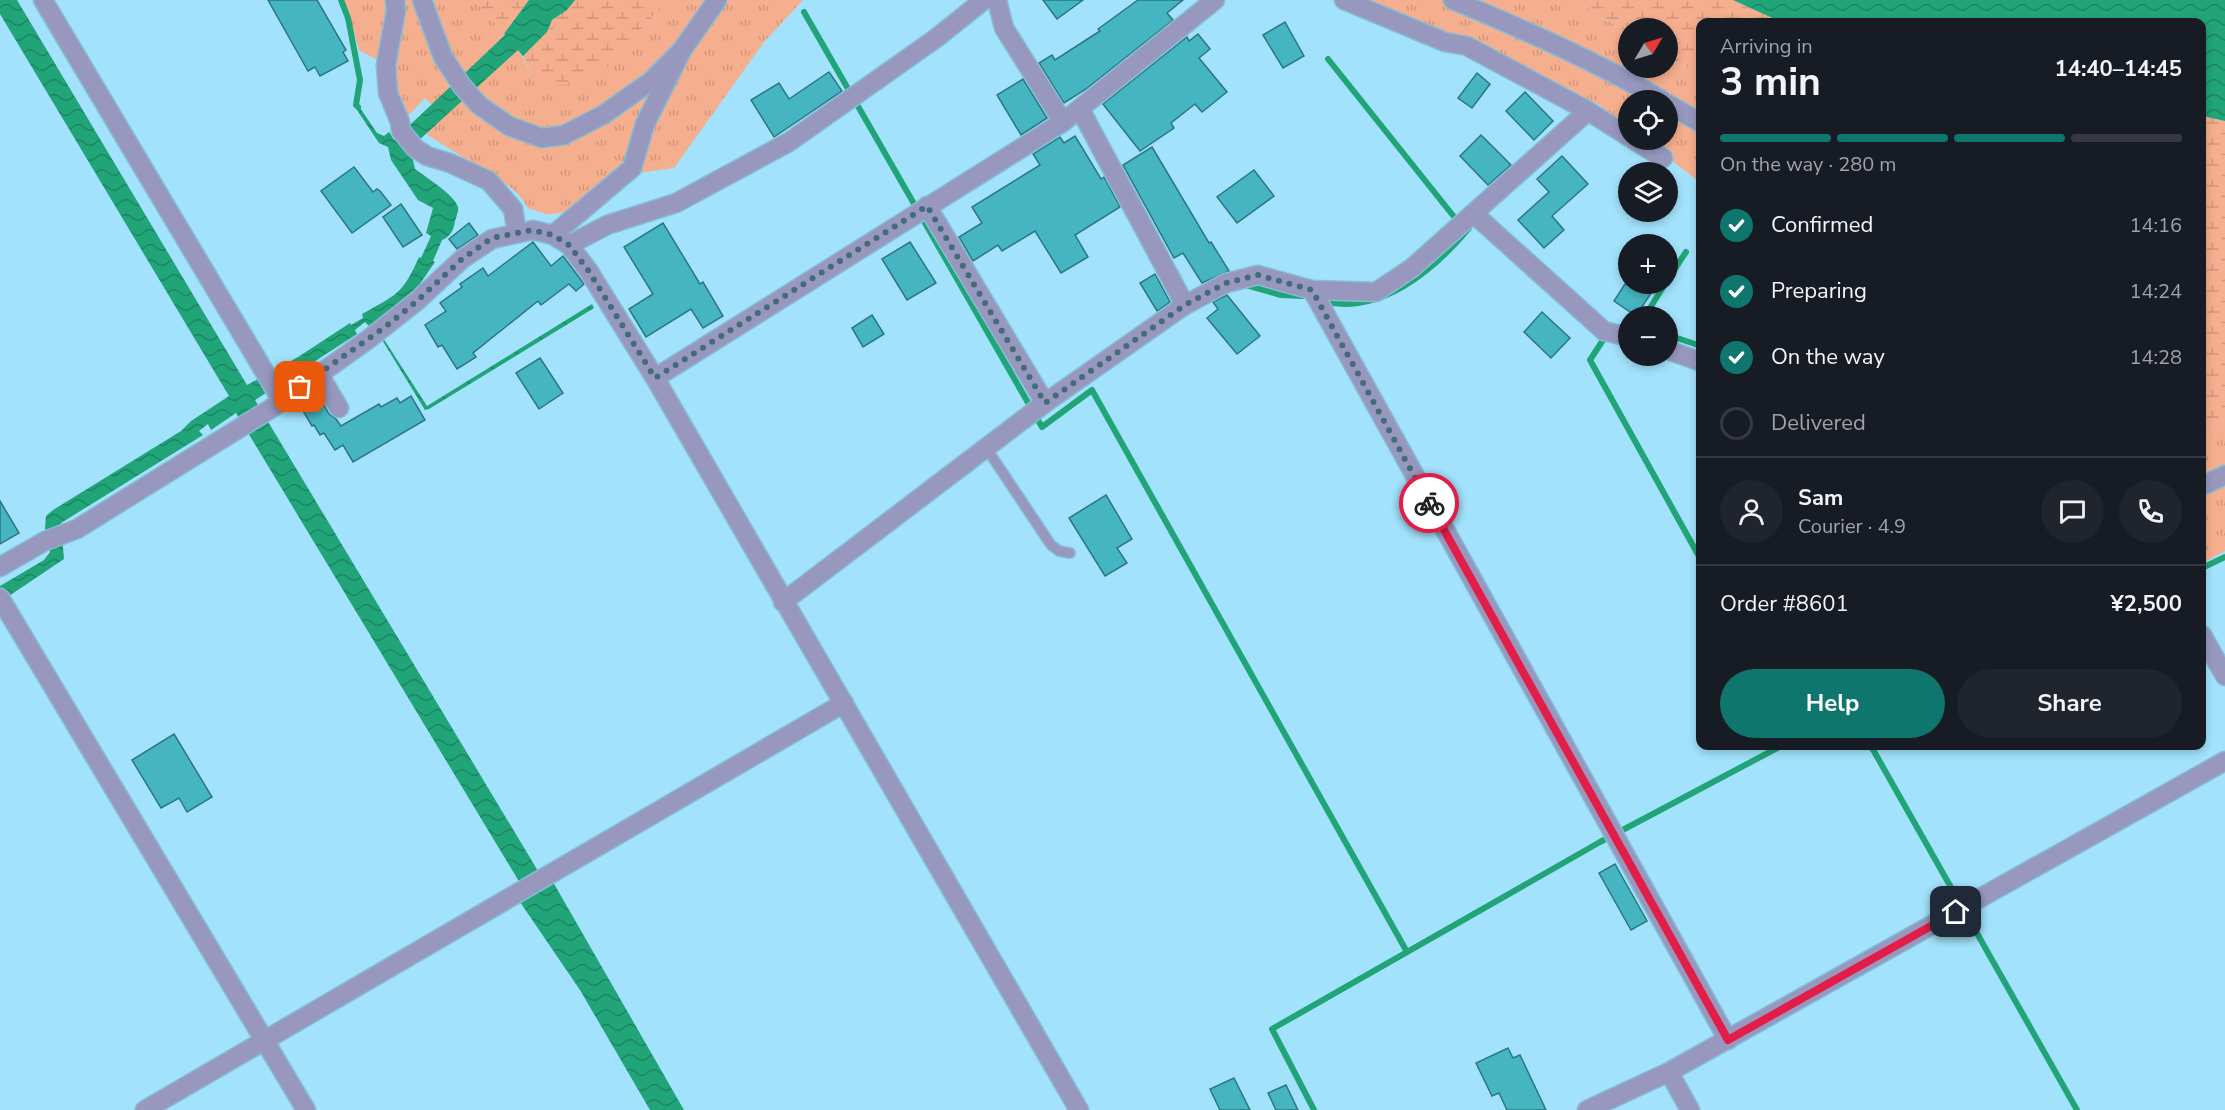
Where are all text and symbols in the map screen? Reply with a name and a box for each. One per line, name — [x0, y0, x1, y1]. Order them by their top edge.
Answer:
north arrow — [1618, 18, 1678, 78]
map controls — [1618, 18, 1678, 366]
text: Arriving in — [1720, 33, 1813, 60]
text: 14:40–14:45 — [2054, 54, 2182, 84]
text: 3 min — [1720, 56, 1821, 109]
button: locate — [1618, 90, 1678, 150]
text: On the way · 280 m — [1720, 151, 1896, 178]
button: layers — [1618, 162, 1678, 222]
icon: check — [1720, 209, 1753, 242]
text: Confirmed — [1771, 210, 1873, 240]
text: 14:16 — [2129, 212, 2182, 239]
button: + — [1618, 234, 1678, 294]
icon: check — [1720, 275, 1753, 308]
text: Preparing — [1771, 276, 1867, 306]
text: 14:24 — [2129, 278, 2182, 305]
button: − — [1618, 306, 1678, 366]
icon: check — [1720, 341, 1753, 374]
text: On the way — [1771, 342, 1885, 372]
text: 14:28 — [2129, 344, 2182, 371]
pin — [274, 361, 325, 412]
icon: bag — [283, 370, 316, 403]
text: Delivered — [1771, 408, 1866, 438]
courier — [1399, 473, 1459, 533]
button: person — [1720, 480, 1783, 543]
button: chat — [2041, 480, 2104, 543]
button: phone — [2119, 480, 2182, 543]
text: Sam — [1798, 483, 1843, 513]
icon: bike — [1413, 487, 1446, 520]
text: Courier · 4.9 — [1798, 513, 1906, 540]
text: Order #8601 — [1720, 589, 1849, 619]
text: ¥2,500 — [2111, 589, 2182, 619]
button: Help — [1720, 669, 1945, 738]
button: Share — [1957, 669, 2182, 738]
pin — [1930, 886, 1981, 937]
icon: home — [1939, 895, 1972, 928]

